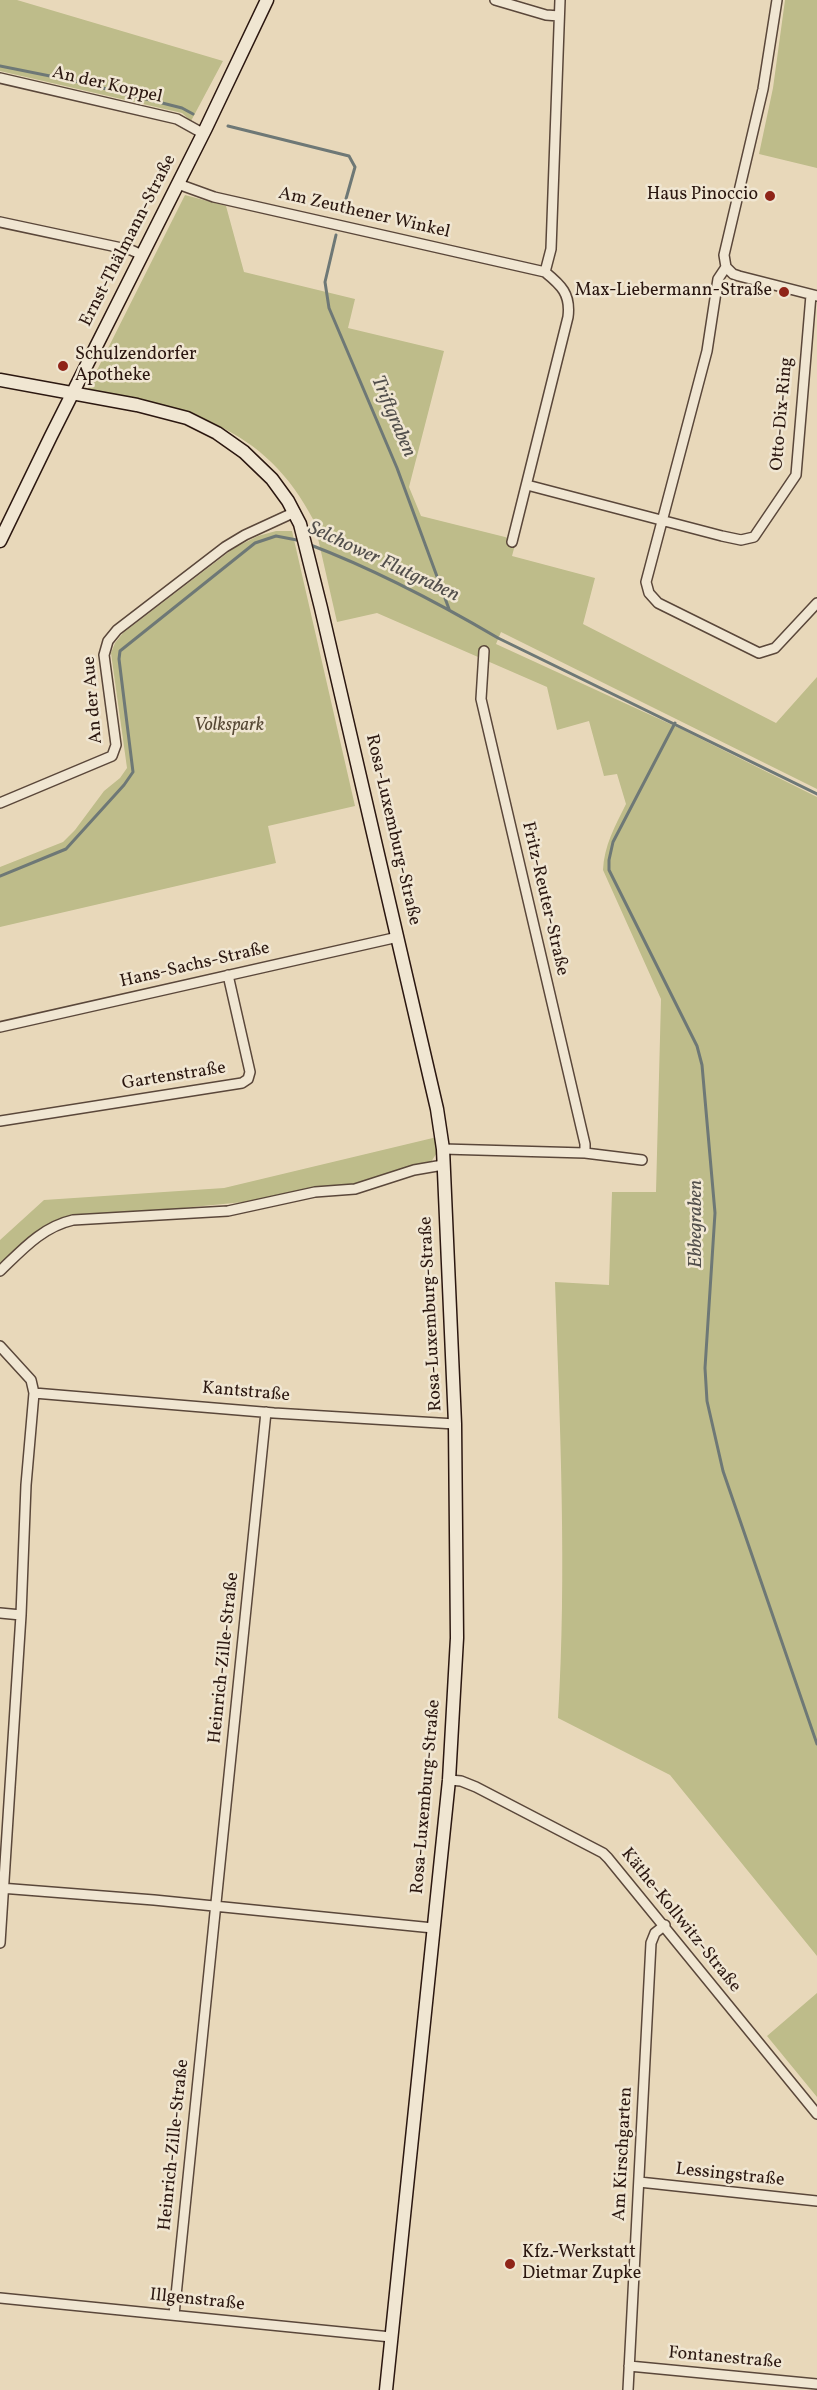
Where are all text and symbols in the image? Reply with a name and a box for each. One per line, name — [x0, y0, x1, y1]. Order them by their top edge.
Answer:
street label: An der Koppel — [50, 63, 164, 109]
street label: Ernst-Thälmann-Straße — [76, 151, 182, 331]
street label: Am Zeuthener Winkel — [276, 184, 452, 244]
place label: Haus Pinoccio — [647, 185, 758, 207]
marker: Haus Pinoccio — [763, 189, 777, 203]
place label: Max-Liebermann-Straße — [575, 281, 772, 303]
marker: Max-Liebermann-Straße — [777, 285, 791, 299]
place label: Schulzendorfer Apotheke — [75, 345, 197, 388]
street label: Otto-Dix-Ring — [767, 356, 799, 472]
marker: Schulzendorfer Apotheke — [56, 359, 70, 373]
water label: Triftgraben — [364, 373, 420, 461]
water label: Selchower Flutgraben — [304, 517, 462, 609]
street label: An der Aue — [79, 655, 109, 745]
park label: Volkspark — [194, 716, 264, 738]
street label: Rosa-Luxemburg-Straße — [360, 732, 424, 928]
street label: Fritz-Reuter-Straße — [516, 820, 572, 978]
street label: Hans-Sachs-Straße — [118, 938, 272, 994]
street label: Gartenstraße — [121, 1058, 227, 1096]
water label: Ebbegraben — [685, 1180, 709, 1268]
street label: Rosa-Luxemburg-Straße — [416, 1216, 448, 1412]
street label: Kantstraße — [201, 1378, 291, 1408]
street label: Heinrich-Zille-Straße — [205, 1571, 245, 1745]
street label: Rosa-Luxemburg-Straße — [408, 1699, 446, 1895]
street label: Käthe-Kollwitz-Straße — [615, 1844, 745, 1998]
street label: Heinrich-Zille-Straße — [155, 2058, 195, 2232]
street label: Am Kirschgarten — [610, 2086, 638, 2222]
street label: Lessingstraße — [675, 2160, 785, 2192]
place label: Kfz.-Werkstatt Dietmar Zupke — [522, 2243, 641, 2286]
marker: Kfz.-Werkstatt Dietmar Zupke — [503, 2257, 517, 2271]
street label: Illgenstraße — [148, 2285, 246, 2317]
street label: Fontanestraße — [667, 2343, 783, 2375]

